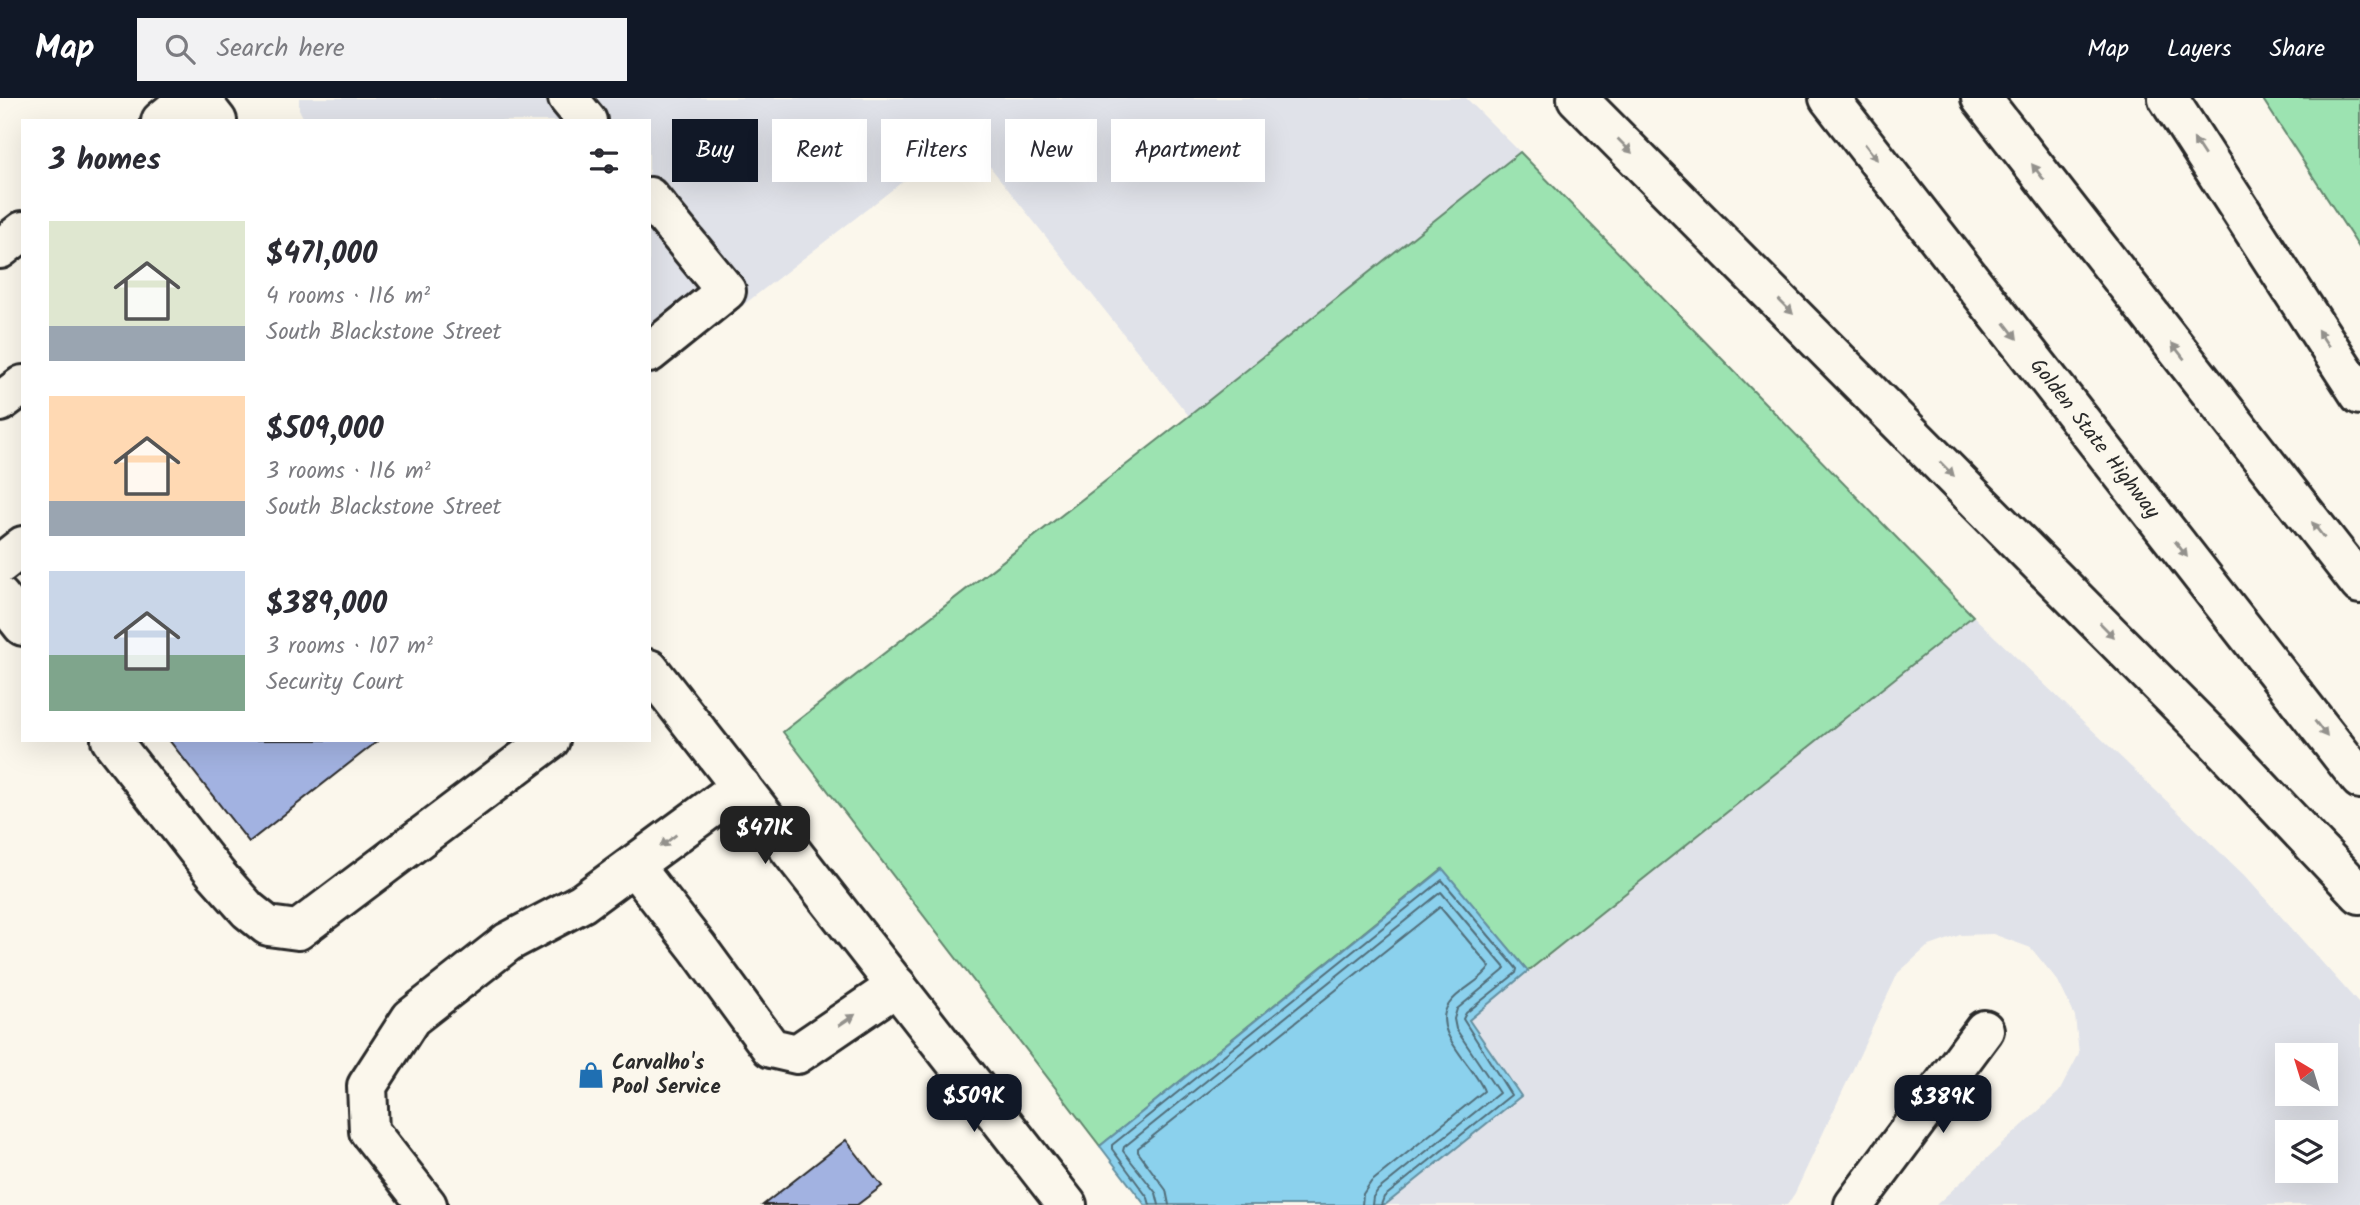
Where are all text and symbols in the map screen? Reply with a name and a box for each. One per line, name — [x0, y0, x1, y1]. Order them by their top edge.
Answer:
search box — [137, 18, 627, 81]
text: Map — [35, 23, 95, 76]
text: Search here — [217, 28, 345, 70]
icon: search — [161, 30, 199, 68]
text: Map — [2087, 30, 2129, 69]
text: Layers — [2167, 30, 2231, 69]
text: Share — [2269, 30, 2325, 69]
chip: Buy — [672, 119, 758, 182]
chip: Rent — [772, 119, 867, 182]
chip: Filters — [881, 119, 991, 182]
chip: New — [1005, 119, 1097, 182]
chip: Apartment — [1111, 119, 1265, 182]
text: 3 homes — [49, 137, 161, 185]
one-way arrow — [2193, 137, 2206, 156]
one-way arrow — [1617, 138, 1634, 155]
icon: filters — [585, 142, 623, 180]
one-way arrow — [1863, 143, 1878, 160]
one-way arrow — [2031, 163, 2046, 181]
text: $471,000 — [266, 231, 377, 279]
icon: home — [105, 249, 189, 333]
text: 4 rooms · 116 m² — [266, 279, 430, 315]
one-way arrow — [1777, 299, 1794, 315]
text: South Blackstone Street — [266, 315, 502, 351]
one-way arrow — [2003, 322, 2018, 340]
one-way arrow — [2317, 328, 2330, 347]
one-way arrow — [2172, 342, 2186, 360]
street label: Golden State Highway — [2021, 351, 2168, 526]
text: $509,000 — [266, 406, 384, 454]
icon: home — [105, 424, 189, 508]
text: 3 rooms · 116 m² — [266, 454, 431, 490]
one-way arrow — [1938, 460, 1955, 477]
text: South Blackstone Street — [266, 490, 502, 526]
one-way arrow — [2311, 522, 2326, 540]
one-way arrow — [2173, 540, 2188, 558]
text: $389,000 — [266, 581, 387, 629]
icon: home — [105, 599, 189, 683]
one-way arrow — [2099, 622, 2115, 638]
text: 3 rooms · 107 m² — [266, 629, 433, 665]
text: Security Court — [266, 665, 404, 701]
one-way arrow — [2313, 719, 2328, 737]
pin: $471K — [716, 806, 814, 866]
text: $471K — [736, 811, 794, 847]
one-way arrow — [659, 833, 677, 847]
one-way arrow — [838, 1013, 856, 1027]
north arrow — [2275, 1043, 2338, 1106]
map controls — [2275, 1043, 2338, 1183]
place label: Carvalho's Pool Service — [612, 1047, 721, 1104]
shop icon: Carvalho's Pool Service — [576, 1060, 606, 1090]
pin: $509K — [925, 1074, 1023, 1134]
pin: $389K — [1894, 1076, 1992, 1135]
text: $509K — [943, 1079, 1005, 1115]
text: $389K — [1910, 1080, 1976, 1116]
button: layers — [2275, 1120, 2338, 1183]

